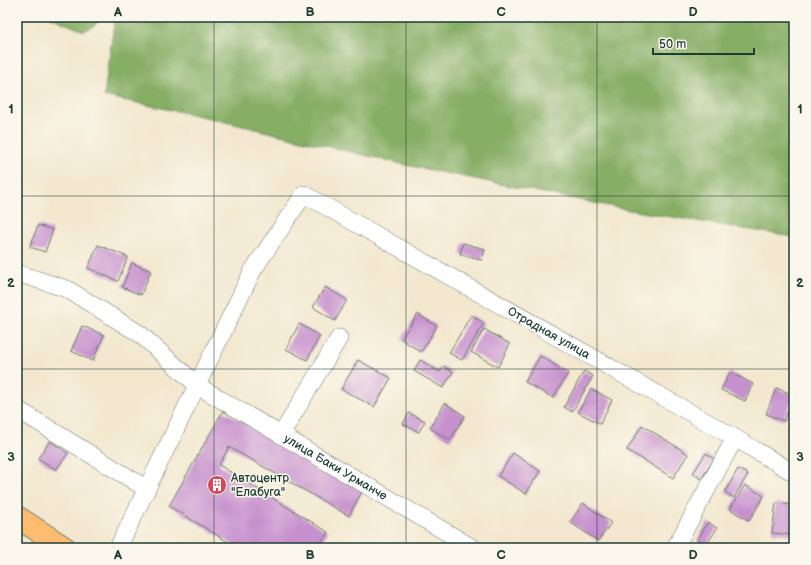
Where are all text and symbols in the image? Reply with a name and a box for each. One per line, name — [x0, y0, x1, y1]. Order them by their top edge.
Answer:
text: A — [113, 4, 122, 20]
text: B — [305, 4, 315, 20]
text: C — [496, 4, 506, 20]
text: D — [688, 4, 698, 20]
scale bar — [653, 30, 754, 56]
text: 50 m — [659, 37, 686, 52]
text: 1 — [8, 101, 14, 117]
text: 1 — [797, 101, 803, 117]
text: 2 — [7, 275, 15, 291]
text: 2 — [796, 275, 804, 291]
street label: Отрадная улица — [505, 304, 593, 362]
street label: улица Баки Урманче — [281, 431, 390, 504]
text: 3 — [7, 449, 15, 465]
text: 3 — [796, 449, 804, 465]
place label: Автоцентр "Елабуга" — [230, 471, 289, 500]
building icon: Автоцентр "Елабуга" — [206, 474, 228, 496]
text: A — [113, 547, 122, 563]
text: B — [305, 547, 315, 563]
text: C — [496, 547, 506, 563]
text: D — [688, 547, 698, 563]

